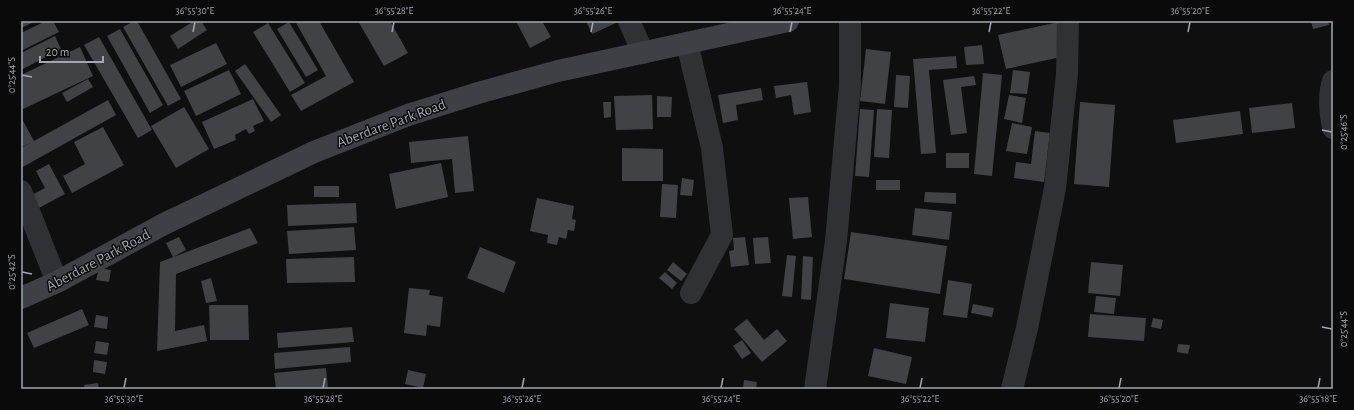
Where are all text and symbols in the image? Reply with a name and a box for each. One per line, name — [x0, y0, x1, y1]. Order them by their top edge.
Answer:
text: 36°55'30"E — [176, 6, 215, 16]
text: 36°55'28"E — [375, 6, 414, 16]
text: 36°55'26"E — [574, 6, 612, 16]
text: 36°55'24"E — [773, 6, 812, 16]
text: 36°55'22"E — [972, 6, 1010, 16]
text: 36°55'20"E — [1170, 6, 1210, 16]
scale bar — [40, 38, 103, 64]
text: 20 m — [46, 46, 69, 58]
text: 0°25'44"S — [7, 57, 17, 93]
street label: Aberdare Park Road — [335, 97, 448, 150]
text: 0°25'46"S — [1339, 114, 1349, 150]
street label: Aberdare Park Road — [44, 227, 153, 294]
text: 0°25'42"S — [7, 254, 17, 290]
text: 0°25'44"S — [1339, 311, 1349, 347]
text: 36°55'30"E — [105, 394, 144, 404]
text: 36°55'28"E — [304, 394, 343, 404]
text: 36°55'26"E — [503, 394, 541, 404]
text: 36°55'24"E — [702, 394, 741, 404]
text: 36°55'22"E — [901, 394, 939, 404]
text: 36°55'20"E — [1099, 394, 1139, 404]
text: 36°55'18"E — [1299, 394, 1337, 404]

